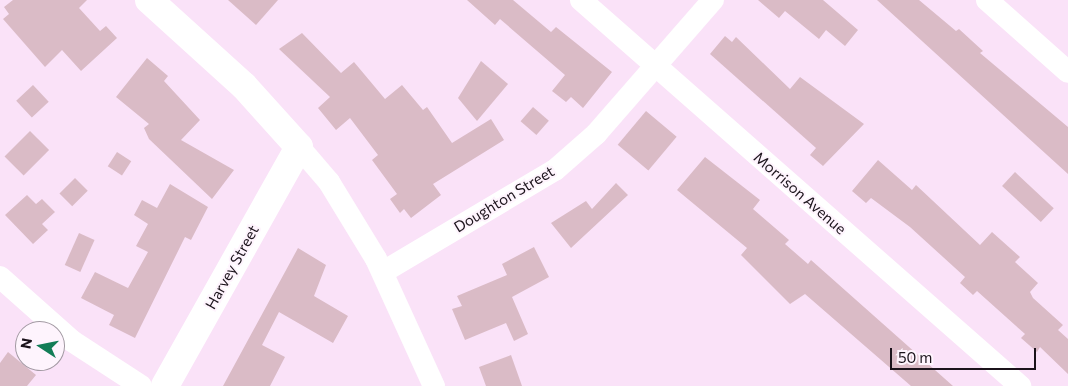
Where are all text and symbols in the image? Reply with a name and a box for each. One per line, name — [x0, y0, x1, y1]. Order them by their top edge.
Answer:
street label: Morrison Avenue — [750, 148, 850, 238]
street label: Doughton Street — [451, 162, 557, 236]
street label: Harvey Street — [202, 222, 262, 312]
north arrow — [15, 321, 65, 371]
text: N — [16, 336, 35, 350]
scale bar — [893, 338, 1039, 370]
text: 50 m — [898, 348, 932, 366]

